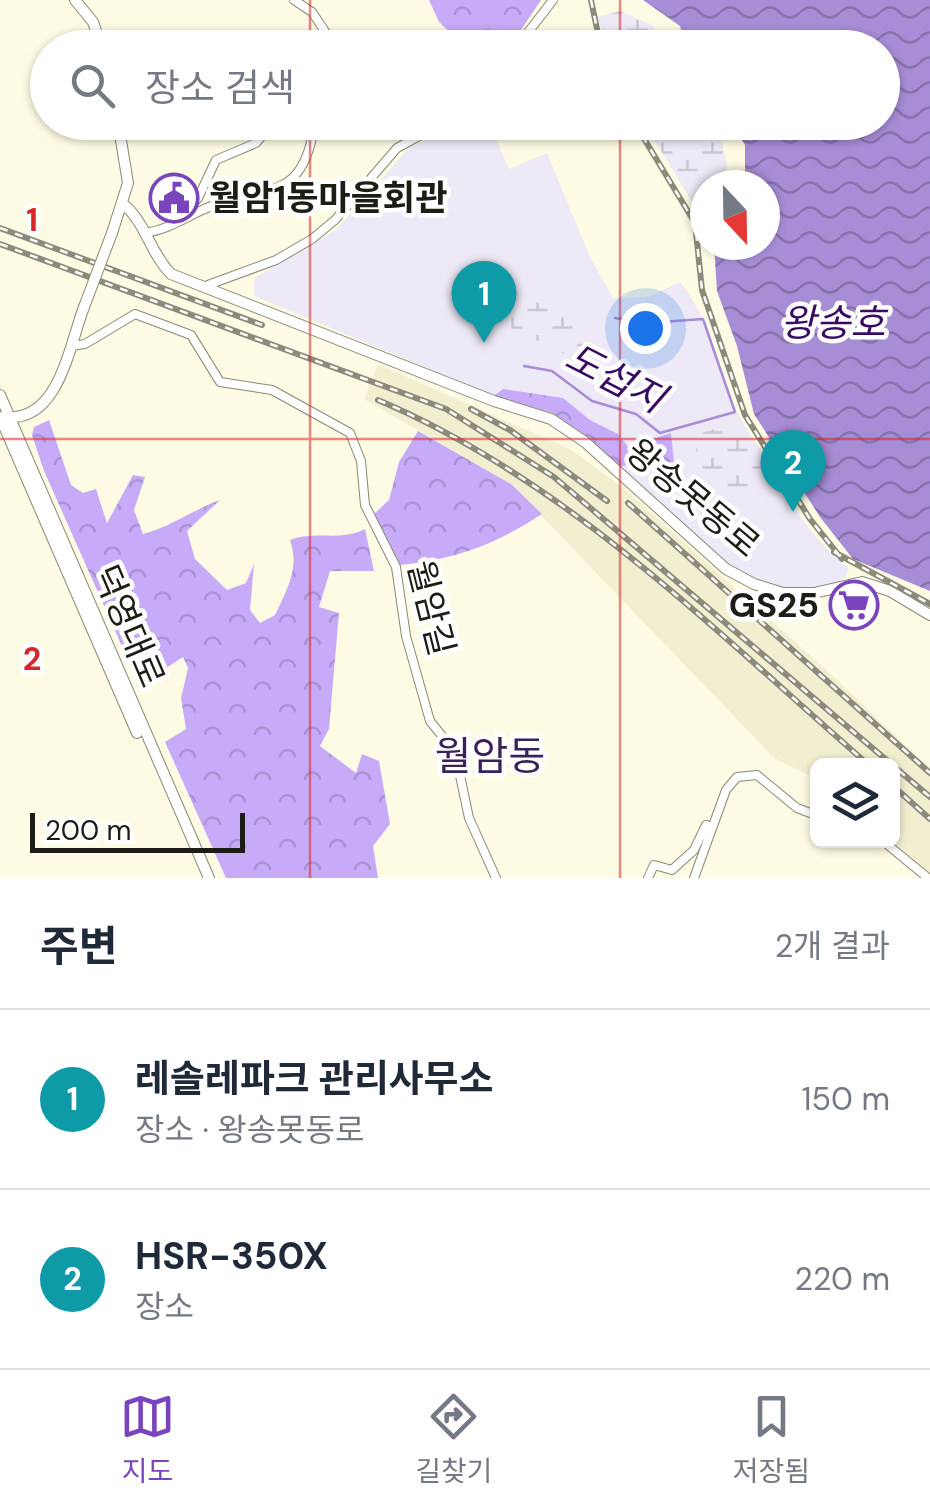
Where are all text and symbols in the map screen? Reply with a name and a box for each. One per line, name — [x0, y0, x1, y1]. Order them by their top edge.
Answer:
search box — [30, 30, 900, 140]
icon: search — [65, 58, 120, 113]
text: 장소 검색 — [145, 63, 295, 113]
north arrow — [690, 170, 780, 260]
public building icon: 월암1동마을회관 — [148, 172, 200, 224]
place label: 월암1동마을회관 — [209, 175, 447, 221]
text: 1 — [26, 199, 38, 241]
pin: 1 — [452, 260, 516, 343]
water label: 왕송호 — [781, 298, 888, 348]
your location — [620, 303, 671, 354]
water label: 도섭지 — [557, 332, 676, 425]
street label: 왕송못동로 — [617, 429, 769, 567]
pin: 2 — [760, 430, 826, 512]
street label: 월암길 — [397, 556, 465, 660]
street label: 덕영대로 — [83, 558, 175, 694]
supermarket icon: GS25 — [828, 579, 880, 631]
place label: GS25 — [729, 582, 819, 628]
text: 2 — [23, 638, 41, 680]
district label: 월암동 — [435, 730, 545, 782]
map controls — [810, 758, 900, 848]
button: layers — [810, 758, 900, 848]
scale bar — [30, 808, 245, 853]
text: 200 m — [45, 812, 132, 849]
text: 주변 — [40, 919, 117, 974]
text: 2개 결과 — [775, 925, 890, 967]
text: 레솔레파크 관리사무소 — [135, 1054, 494, 1104]
text: 1 — [67, 1078, 78, 1120]
text: 150 m — [802, 1078, 890, 1120]
text: 장소 · 왕송못동로 — [135, 1109, 364, 1151]
text: HSR-350X — [135, 1231, 328, 1281]
text: 2 — [63, 1258, 82, 1300]
text: 220 m — [795, 1258, 890, 1300]
text: 장소 — [135, 1286, 194, 1328]
tab: 지도 — [120, 1389, 175, 1490]
tab: 길찾기 — [415, 1389, 492, 1490]
tab: 저장됨 — [733, 1389, 810, 1490]

